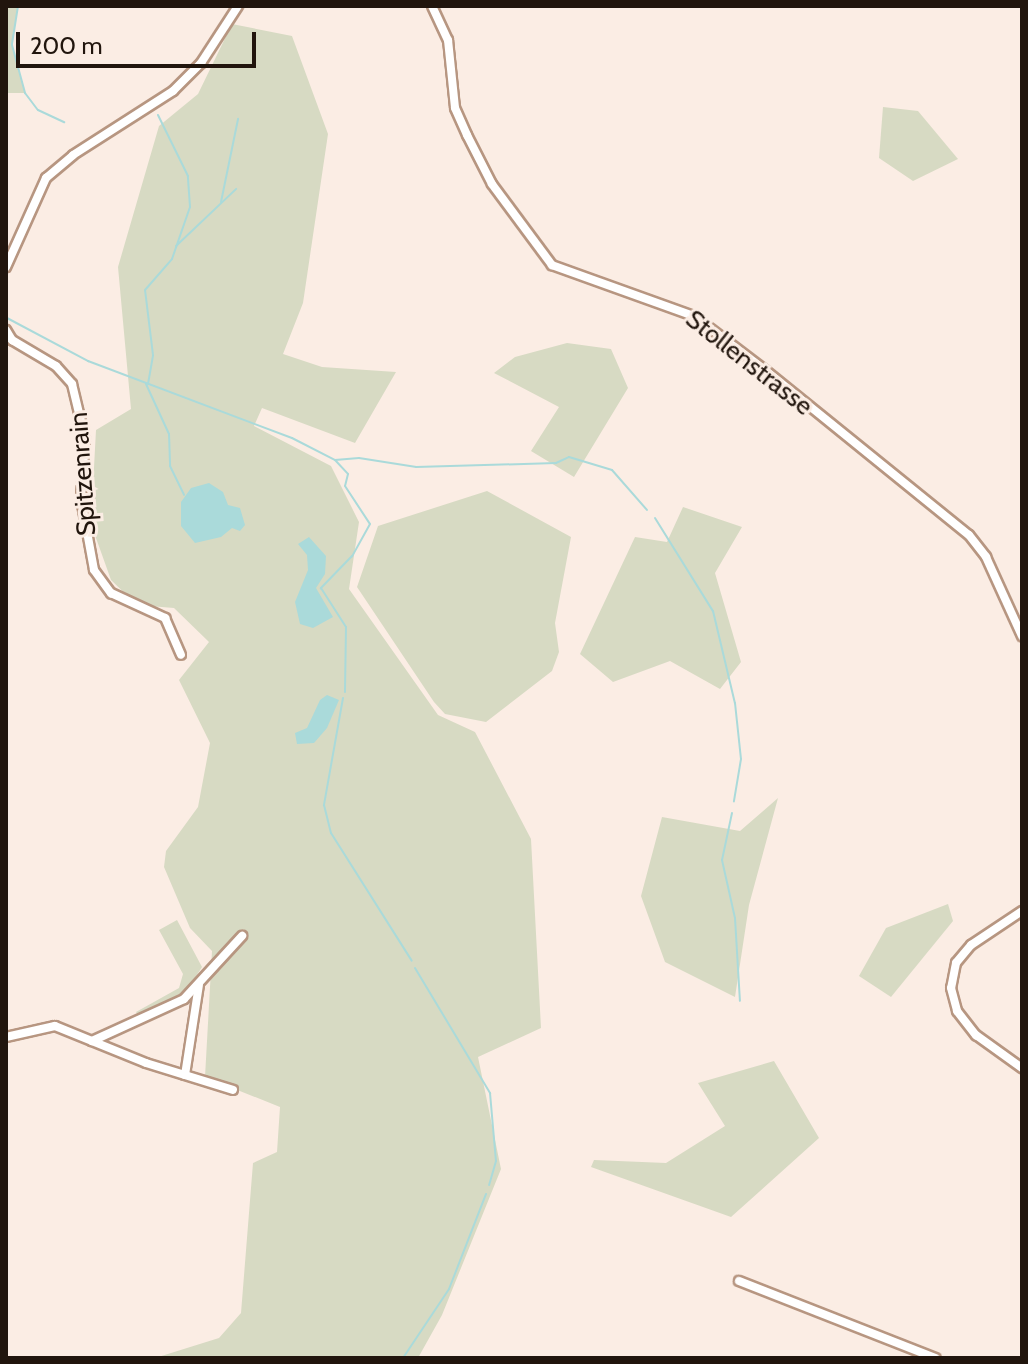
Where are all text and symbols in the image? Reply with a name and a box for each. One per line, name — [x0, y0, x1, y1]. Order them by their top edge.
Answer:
scale bar — [20, 16, 260, 66]
text: 200 m — [30, 31, 103, 60]
street label: Stollenstrasse — [679, 304, 819, 422]
street label: Spitzenrain — [63, 411, 103, 537]

